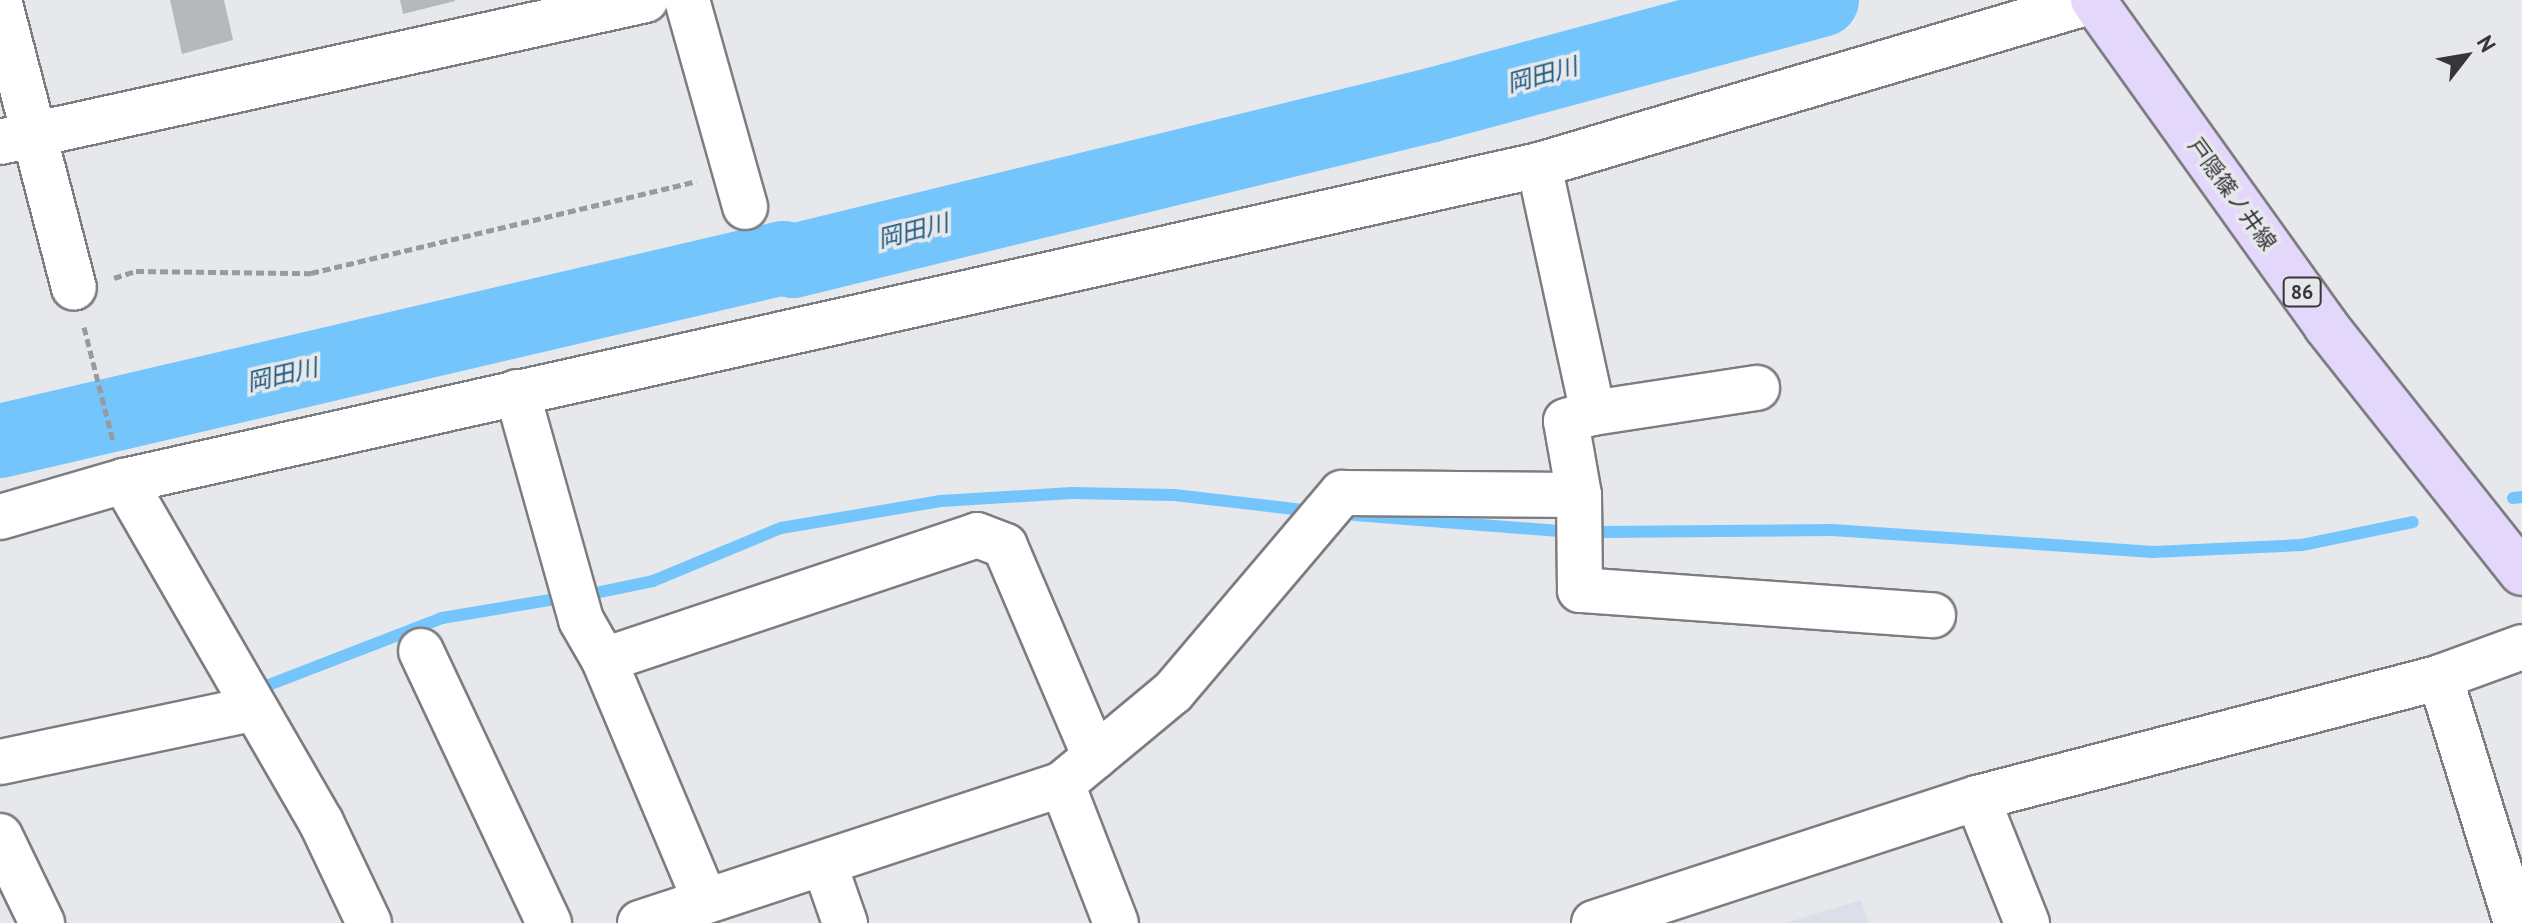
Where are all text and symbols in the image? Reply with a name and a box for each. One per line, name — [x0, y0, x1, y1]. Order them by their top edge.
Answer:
north arrow — [2426, 16, 2506, 96]
text: N — [2471, 30, 2502, 57]
water label: 岡田川 — [1503, 52, 1581, 98]
street label: 戸隠篠ノ井線 — [2183, 133, 2281, 255]
water label: 岡田川 — [875, 208, 951, 254]
road number: 86 — [2282, 276, 2322, 308]
water label: 岡田川 — [244, 353, 320, 397]

